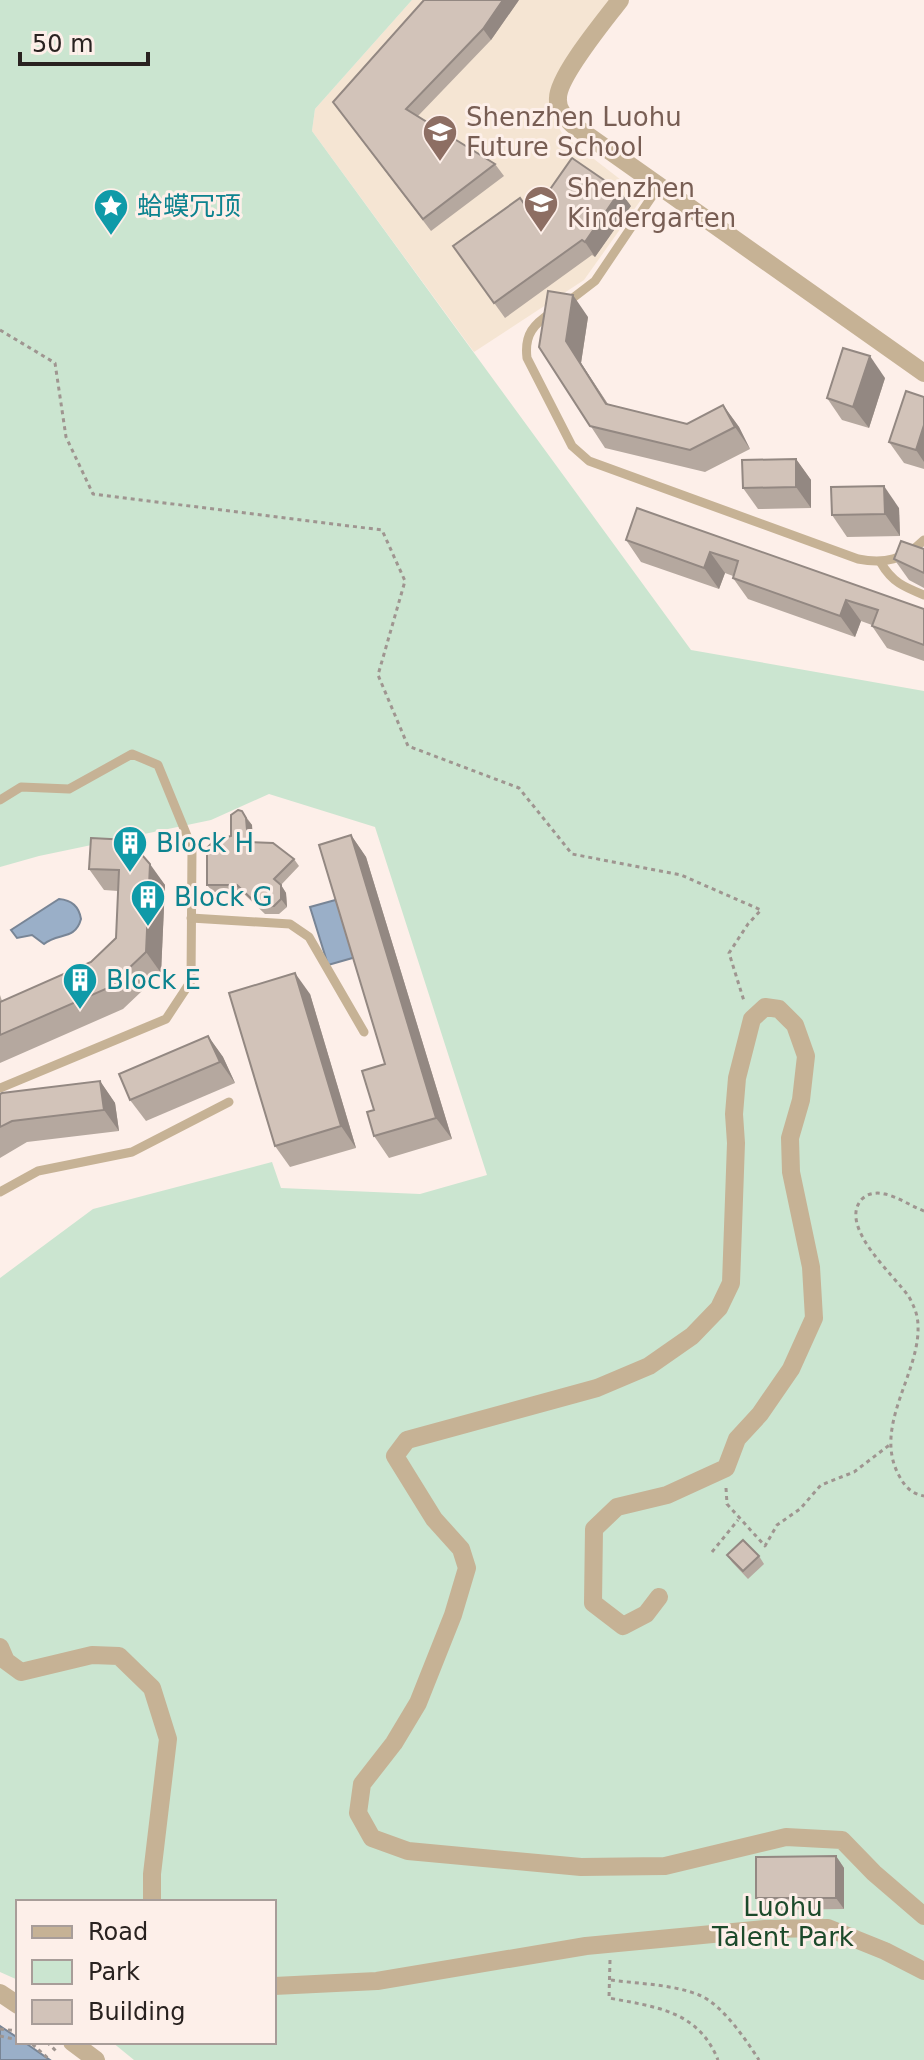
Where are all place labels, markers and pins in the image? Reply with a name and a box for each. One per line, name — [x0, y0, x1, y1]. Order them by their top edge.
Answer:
place label: Shenzhen Luohu Future School — [466, 102, 682, 162]
school or university icon: Shenzhen Luohu Future School — [421, 113, 459, 163]
place label: Shenzhen Kindergarten — [567, 173, 736, 233]
school or university icon: Shenzhen Kindergarten — [522, 184, 560, 234]
place icon: 蛤蟆冗顶 — [92, 187, 130, 237]
place label: 蛤蟆冗顶 — [137, 191, 241, 221]
building icon: Block H — [111, 824, 149, 874]
place label: Block H — [156, 828, 254, 858]
building icon: Block G — [129, 878, 167, 928]
place label: Block G — [174, 882, 273, 912]
building icon: Block E — [61, 961, 99, 1011]
place label: Block E — [106, 965, 201, 995]

